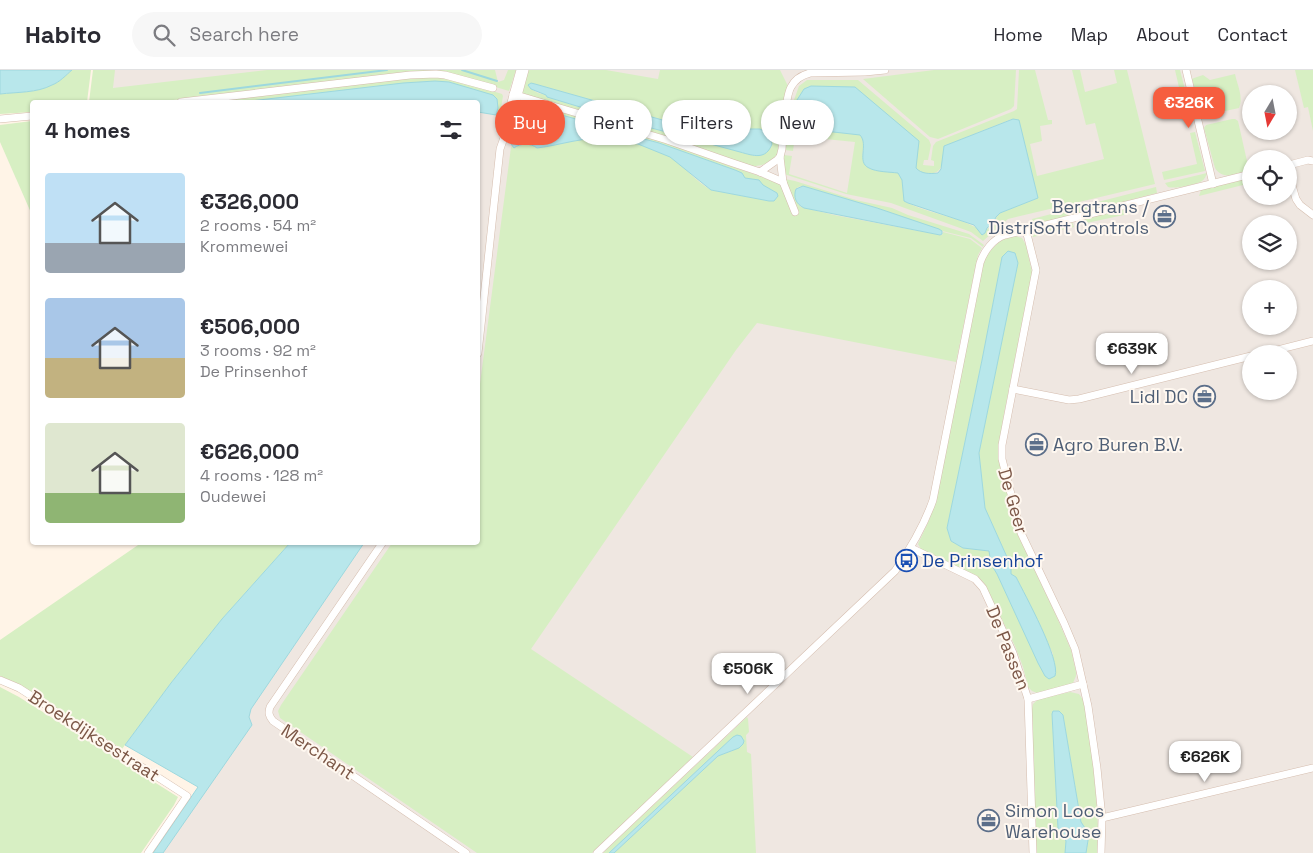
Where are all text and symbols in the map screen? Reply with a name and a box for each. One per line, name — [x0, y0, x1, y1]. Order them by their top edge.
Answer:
search box — [132, 12, 482, 57]
text: Habito — [25, 19, 102, 50]
icon: search — [150, 21, 178, 49]
text: Search here — [190, 22, 299, 47]
text: Home — [994, 23, 1043, 46]
text: Map — [1071, 23, 1108, 46]
text: About — [1136, 23, 1190, 46]
text: Contact — [1218, 23, 1288, 46]
north arrow — [1242, 85, 1298, 140]
map controls — [1242, 85, 1297, 400]
pin: €326K — [1154, 87, 1224, 129]
text: €326K — [1164, 92, 1214, 113]
chip: Buy — [495, 100, 565, 145]
chip: Rent — [575, 100, 652, 145]
chip: Filters — [662, 100, 751, 145]
chip: New — [761, 100, 834, 145]
icon: filters — [437, 116, 465, 144]
text: 4 homes — [45, 117, 131, 144]
button: locate — [1242, 150, 1297, 205]
text: €326,000 — [200, 188, 299, 215]
icon: home — [85, 193, 145, 253]
place label: Bergtrans / DistriSoft Controls — [988, 195, 1149, 239]
office icon: Bergtrans / DistriSoft Controls — [1153, 205, 1177, 229]
text: 2 rooms · 54 m² — [200, 215, 316, 236]
button: layers — [1242, 215, 1297, 270]
text: Krommewei — [200, 236, 288, 257]
button: + — [1242, 280, 1297, 335]
text: €506,000 — [200, 313, 300, 340]
icon: home — [85, 318, 145, 378]
pin: €639K — [1097, 332, 1167, 375]
text: €639K — [1107, 338, 1157, 359]
text: 3 rooms · 92 m² — [200, 340, 316, 361]
button: − — [1242, 345, 1297, 400]
text: De Prinsenhof — [200, 361, 308, 382]
place label: Lidl DC — [1130, 385, 1188, 408]
office icon: Lidl DC — [1192, 385, 1216, 409]
office icon: Agro Buren B.V. — [1025, 433, 1049, 457]
place label: Agro Buren B.V. — [1053, 433, 1183, 456]
text: €626,000 — [200, 438, 299, 465]
icon: home — [85, 443, 145, 503]
text: 4 rooms · 128 m² — [200, 465, 323, 486]
street label: De Geer — [993, 465, 1034, 537]
text: Oudewei — [200, 486, 266, 507]
bus stop icon: De Prinsenhof — [894, 549, 918, 573]
place label: De Prinsenhof — [922, 549, 1043, 572]
street label: De Passen — [981, 602, 1036, 693]
pin: €506K — [713, 652, 783, 695]
text: €506K — [723, 658, 773, 679]
street label: Broekdijksestraat — [24, 685, 164, 787]
street label: Merchant — [277, 719, 359, 785]
pin: €626K — [1170, 740, 1240, 783]
text: €626K — [1180, 746, 1230, 767]
place label: Simon Loos Warehouse — [1005, 799, 1104, 843]
office icon: Simon Loos Warehouse — [977, 809, 1001, 833]

